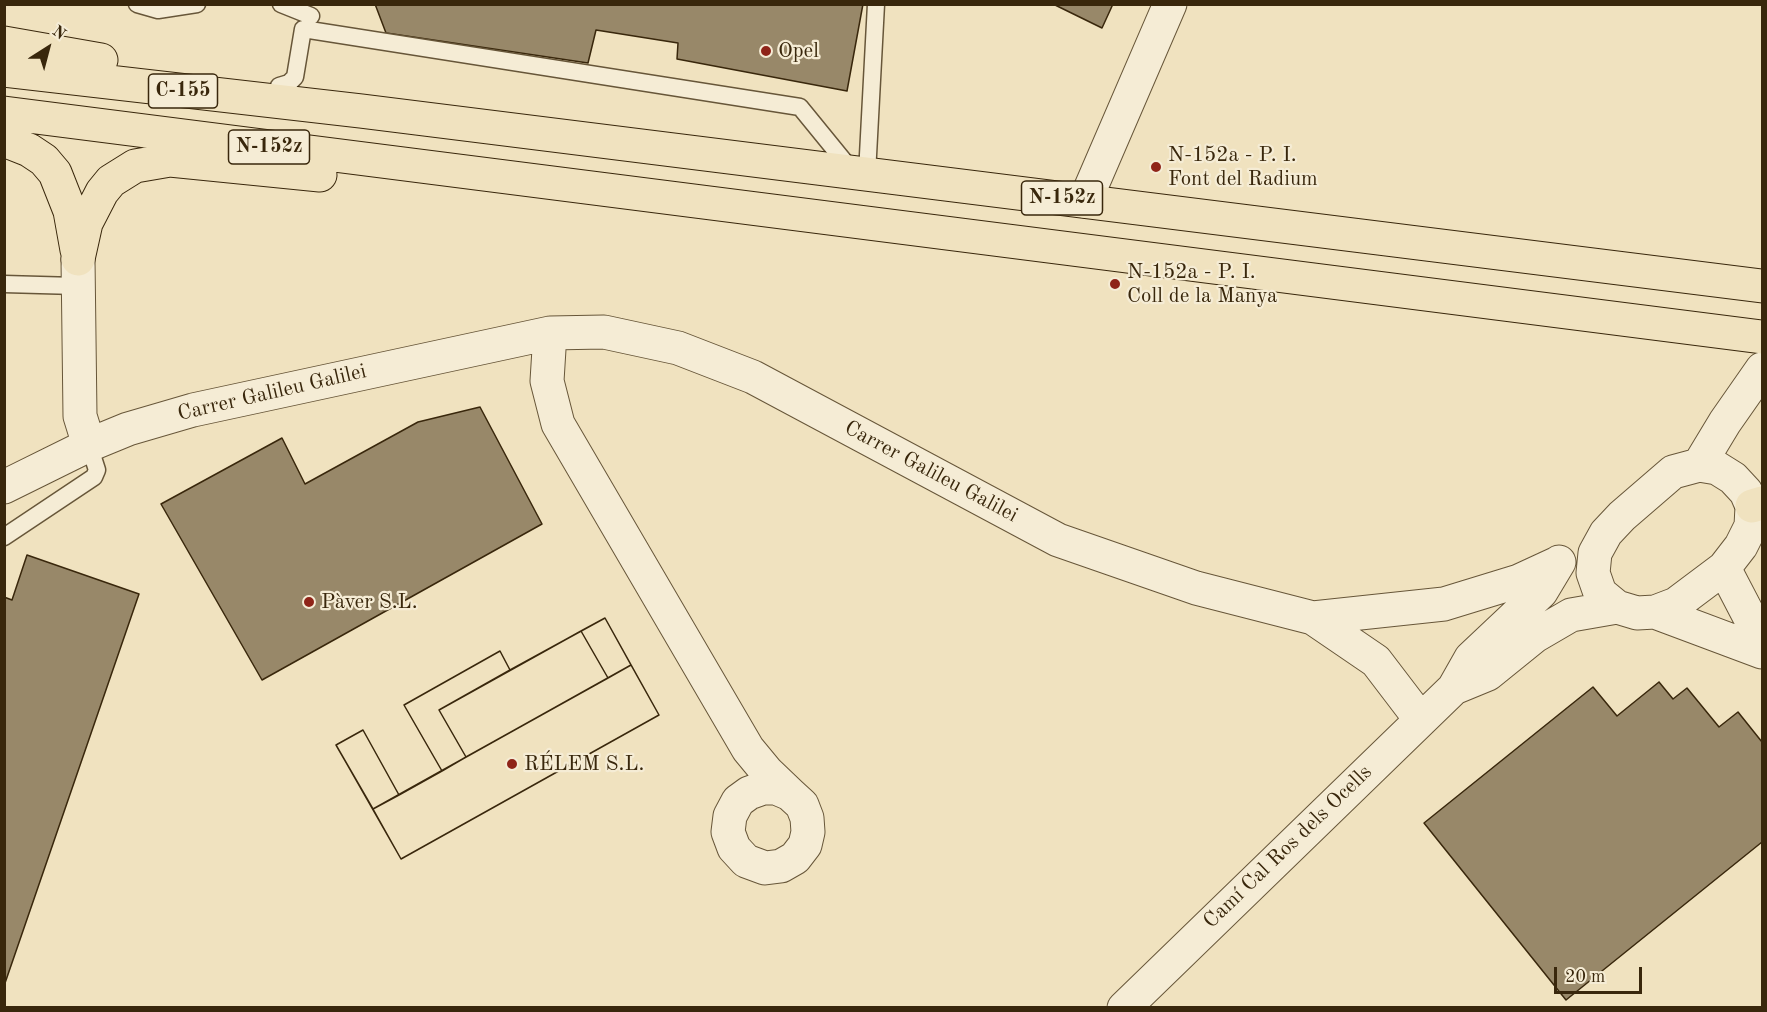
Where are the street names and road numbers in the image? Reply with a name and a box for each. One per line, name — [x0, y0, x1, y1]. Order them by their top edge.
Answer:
road number: C-155 — [148, 74, 218, 108]
road number: N-152z — [228, 130, 310, 164]
road number: N-152z — [1022, 181, 1102, 215]
street label: Carrer Galileu Galilei — [175, 359, 369, 427]
street label: Carrer Galileu Galilei — [840, 416, 1022, 528]
street label: Camí Cal Ros dels Ocells — [1199, 760, 1377, 934]

